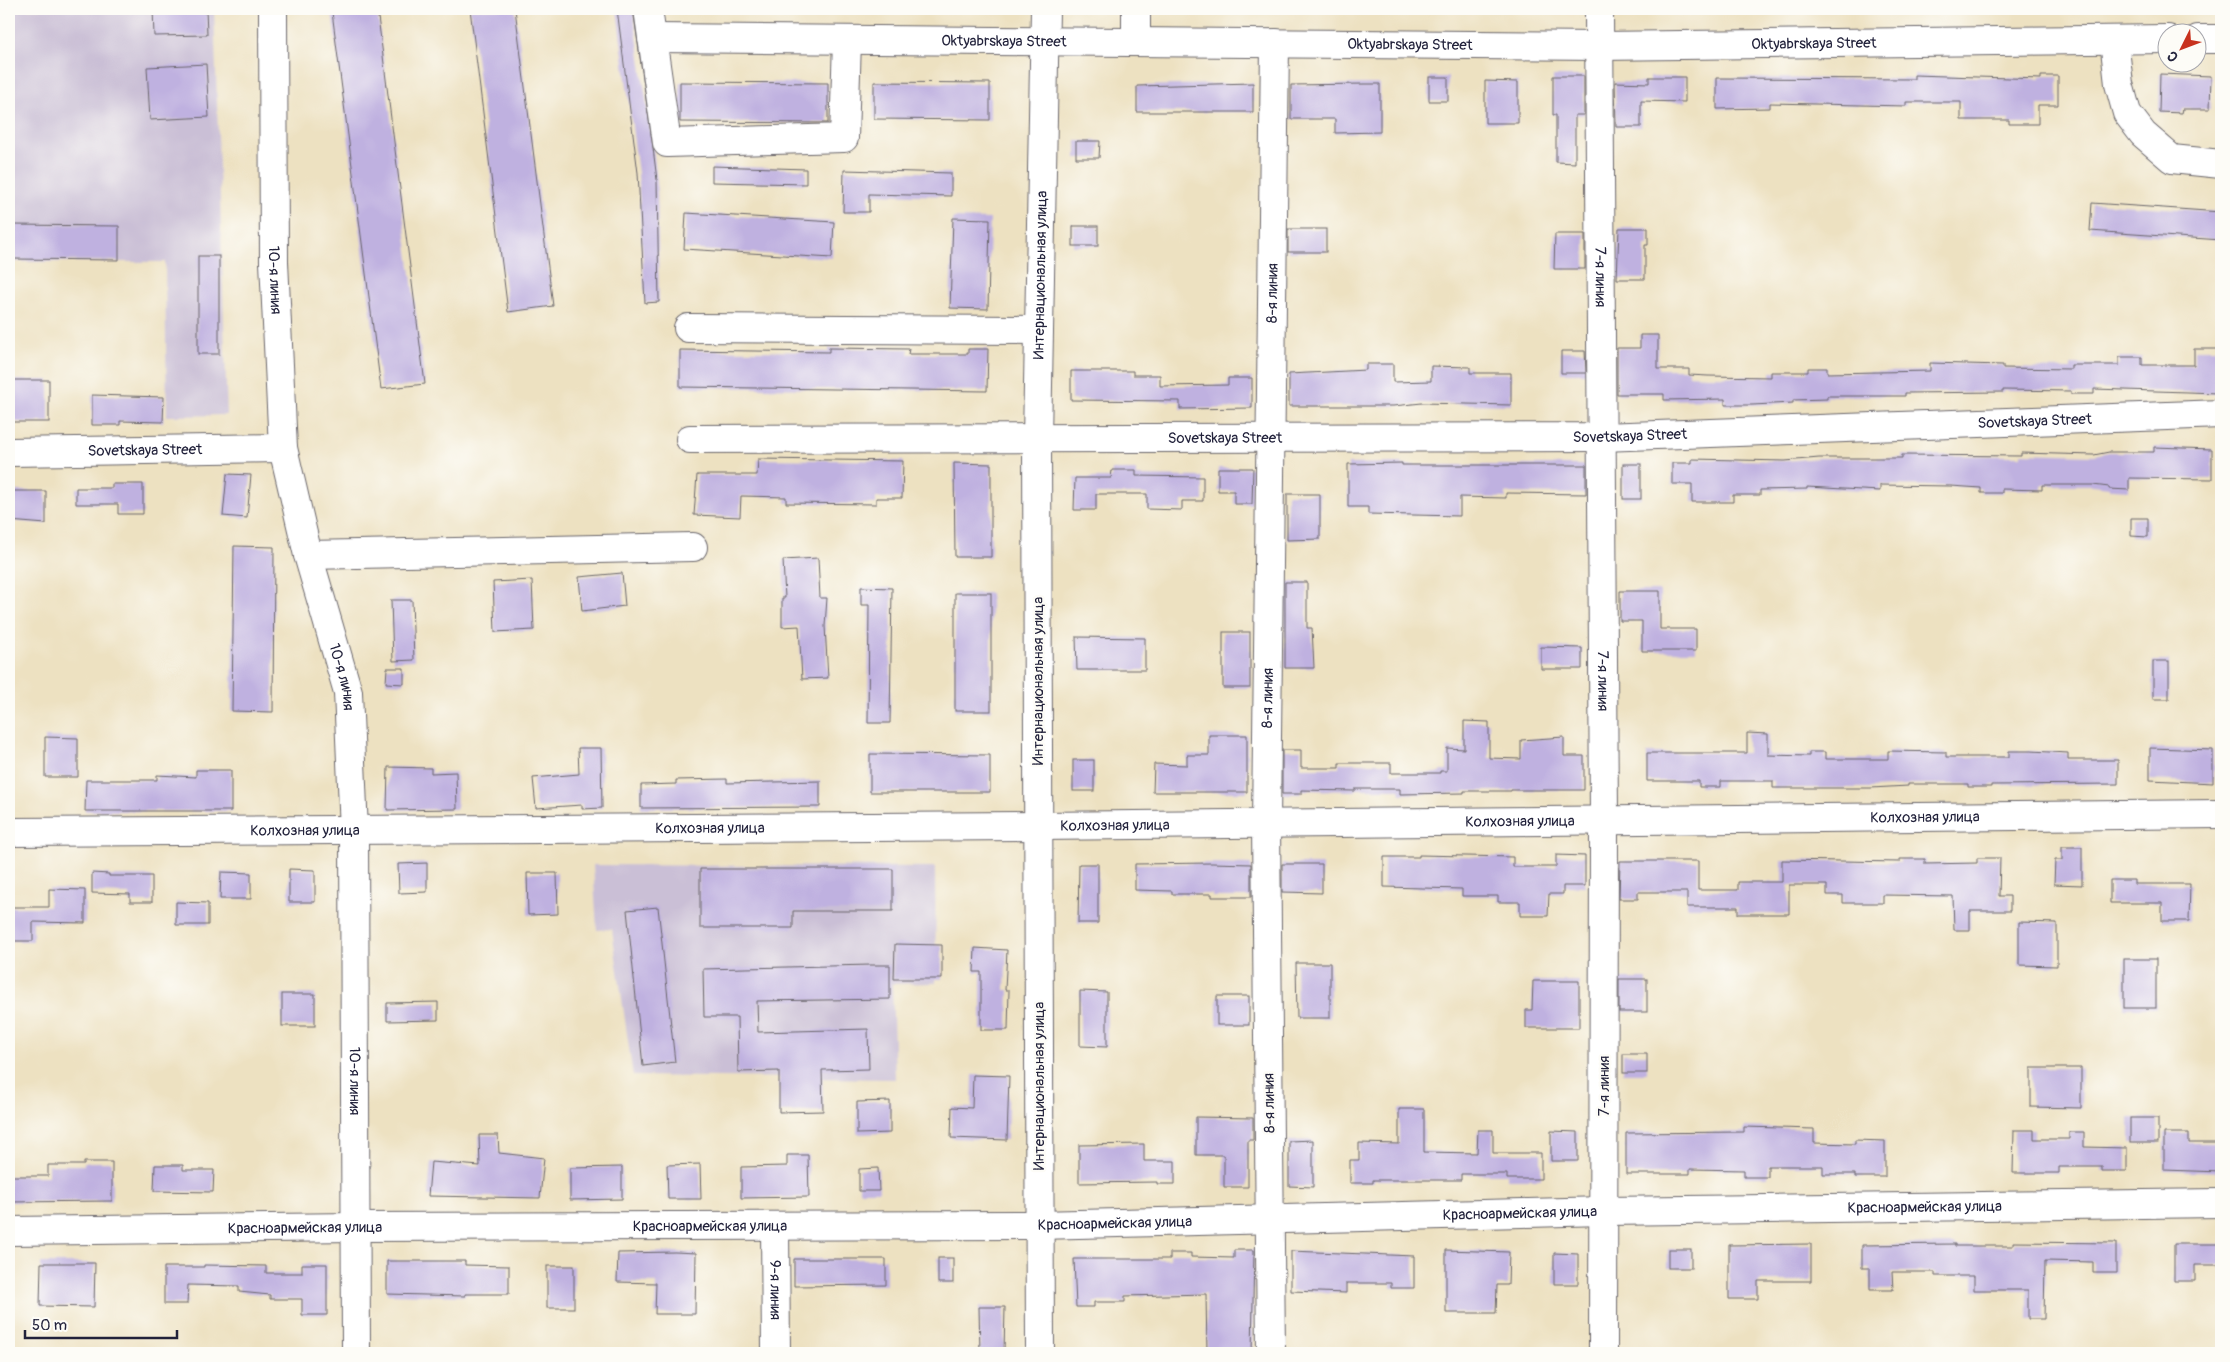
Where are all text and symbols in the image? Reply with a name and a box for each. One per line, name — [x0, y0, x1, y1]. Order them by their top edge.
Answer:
north arrow — [2158, 22, 2208, 72]
street label: Oktyabrskaya Street — [941, 31, 1068, 52]
street label: Oktyabrskaya Street — [1751, 34, 1878, 54]
street label: Oktyabrskaya Street — [1347, 35, 1474, 55]
text: С — [2163, 47, 2182, 65]
street label: Интернациональная улица — [1029, 191, 1052, 360]
street label: 10-я линия — [264, 246, 286, 315]
street label: 7-я линия — [1590, 247, 1610, 307]
street label: 8-я линия — [1263, 263, 1282, 323]
street label: Sovetskaya Street — [1977, 410, 2093, 433]
street label: Sovetskaya Street — [1573, 425, 1688, 447]
street label: Sovetskaya Street — [1168, 429, 1283, 448]
street label: Sovetskaya Street — [88, 440, 203, 461]
street label: Интернациональная улица — [1029, 597, 1048, 765]
street label: 10-я линия — [324, 641, 358, 711]
street label: 7-я линия — [1593, 651, 1612, 711]
street label: 8-я линия — [1258, 668, 1278, 728]
street label: Колхозная улица — [1870, 807, 1980, 828]
street label: Колхозная улица — [1465, 812, 1575, 832]
street label: Колхозная улица — [1060, 816, 1170, 836]
street label: Колхозная улица — [655, 819, 765, 838]
street label: Колхозная улица — [250, 821, 360, 841]
street label: Интернациональная улица — [1030, 1002, 1049, 1170]
street label: 10-я линия — [345, 1047, 364, 1115]
street label: 7-я линия — [1595, 1056, 1614, 1116]
street label: 8-я линия — [1259, 1073, 1280, 1133]
street label: Красноармейская улица — [1847, 1197, 2002, 1218]
street label: Красноармейская улица — [1442, 1202, 1597, 1225]
street label: Красноармейская улица — [1037, 1212, 1192, 1235]
street label: Красноармейская улица — [633, 1217, 787, 1236]
street label: Красноармейская улица — [228, 1218, 382, 1238]
street label: 9-я линия — [765, 1260, 785, 1320]
scale bar — [25, 1307, 178, 1339]
text: 50 m — [32, 1316, 67, 1335]

